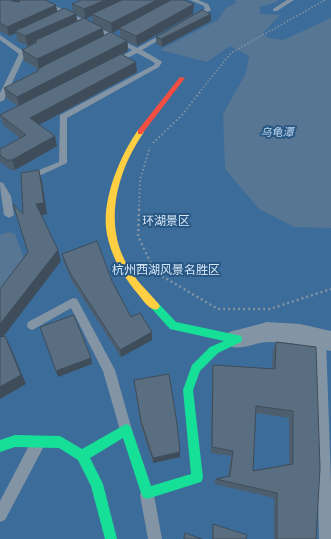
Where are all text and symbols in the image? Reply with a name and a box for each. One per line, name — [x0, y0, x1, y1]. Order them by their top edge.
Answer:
water label: 乌龟潭 — [261, 124, 295, 140]
park label: 环湖景区 — [142, 212, 190, 230]
park label: 杭州西湖风景名胜区 — [112, 261, 220, 279]

